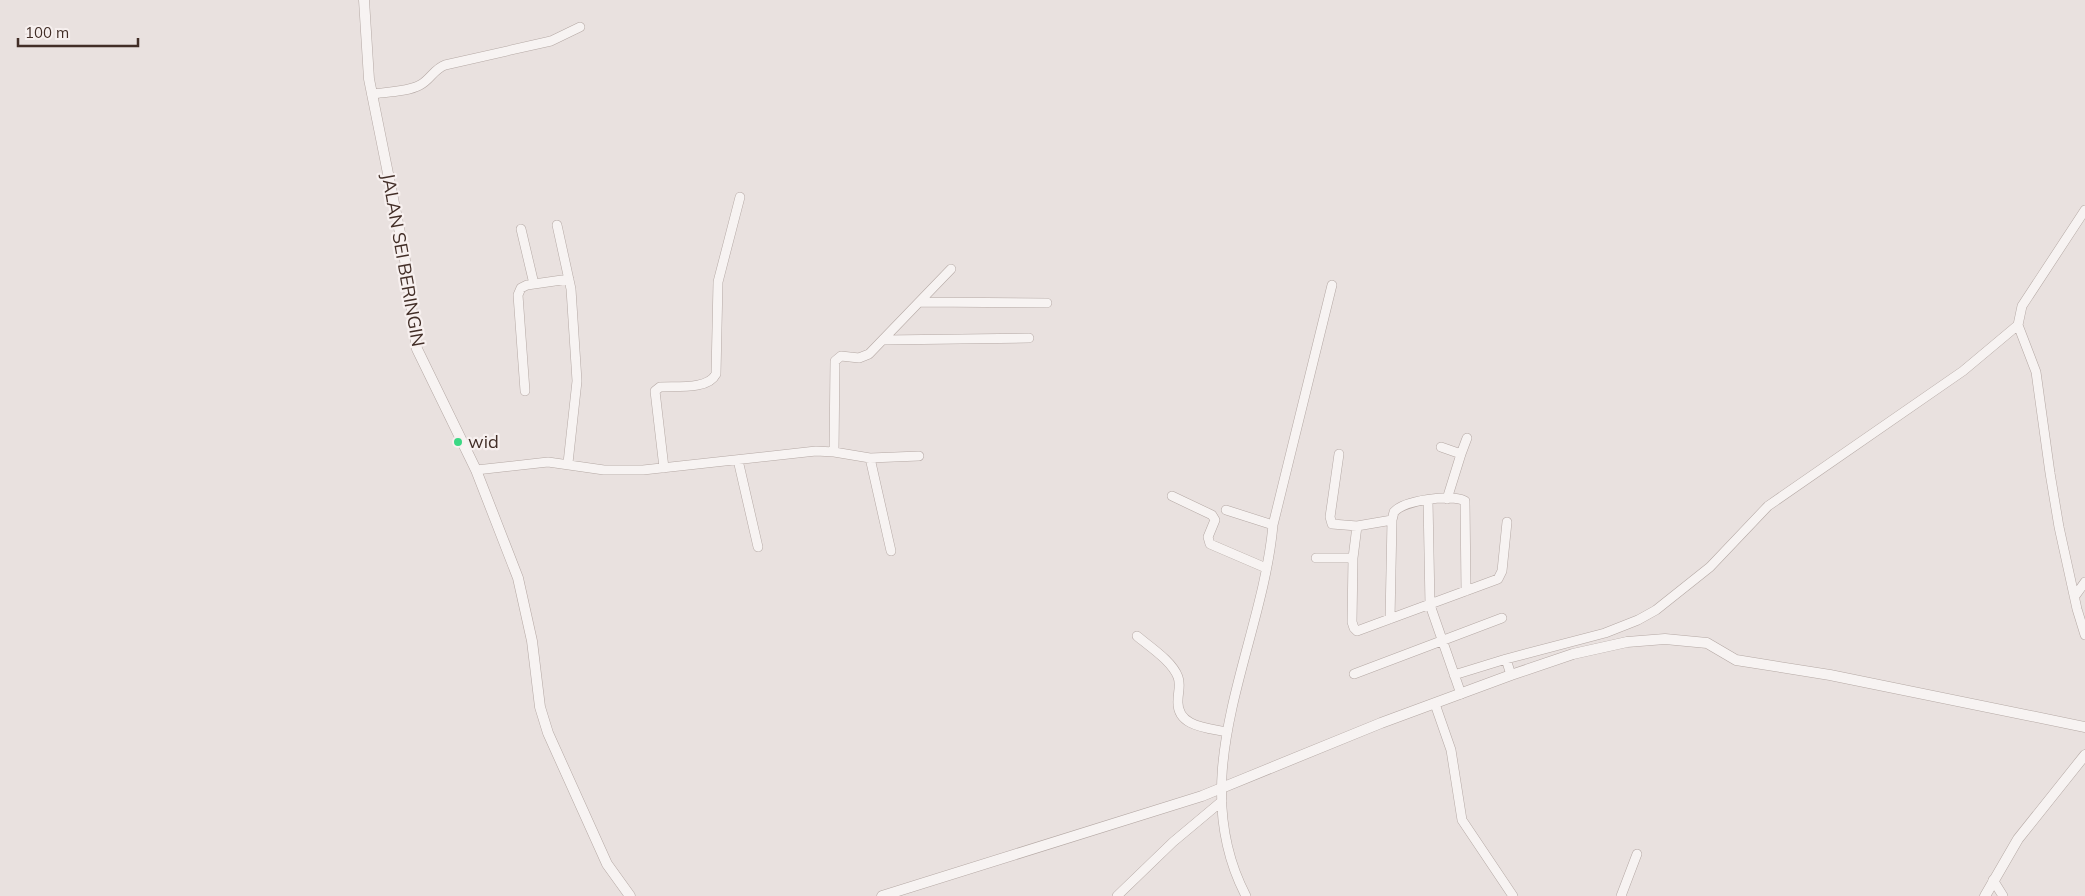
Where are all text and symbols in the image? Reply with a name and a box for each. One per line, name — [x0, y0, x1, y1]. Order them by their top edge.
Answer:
scale bar — [18, 15, 138, 47]
text: 100 m — [25, 23, 69, 42]
street label: JALAN SEI BERINGIN — [377, 171, 430, 348]
place label: wid — [468, 430, 499, 453]
marker: wid — [452, 436, 464, 448]

